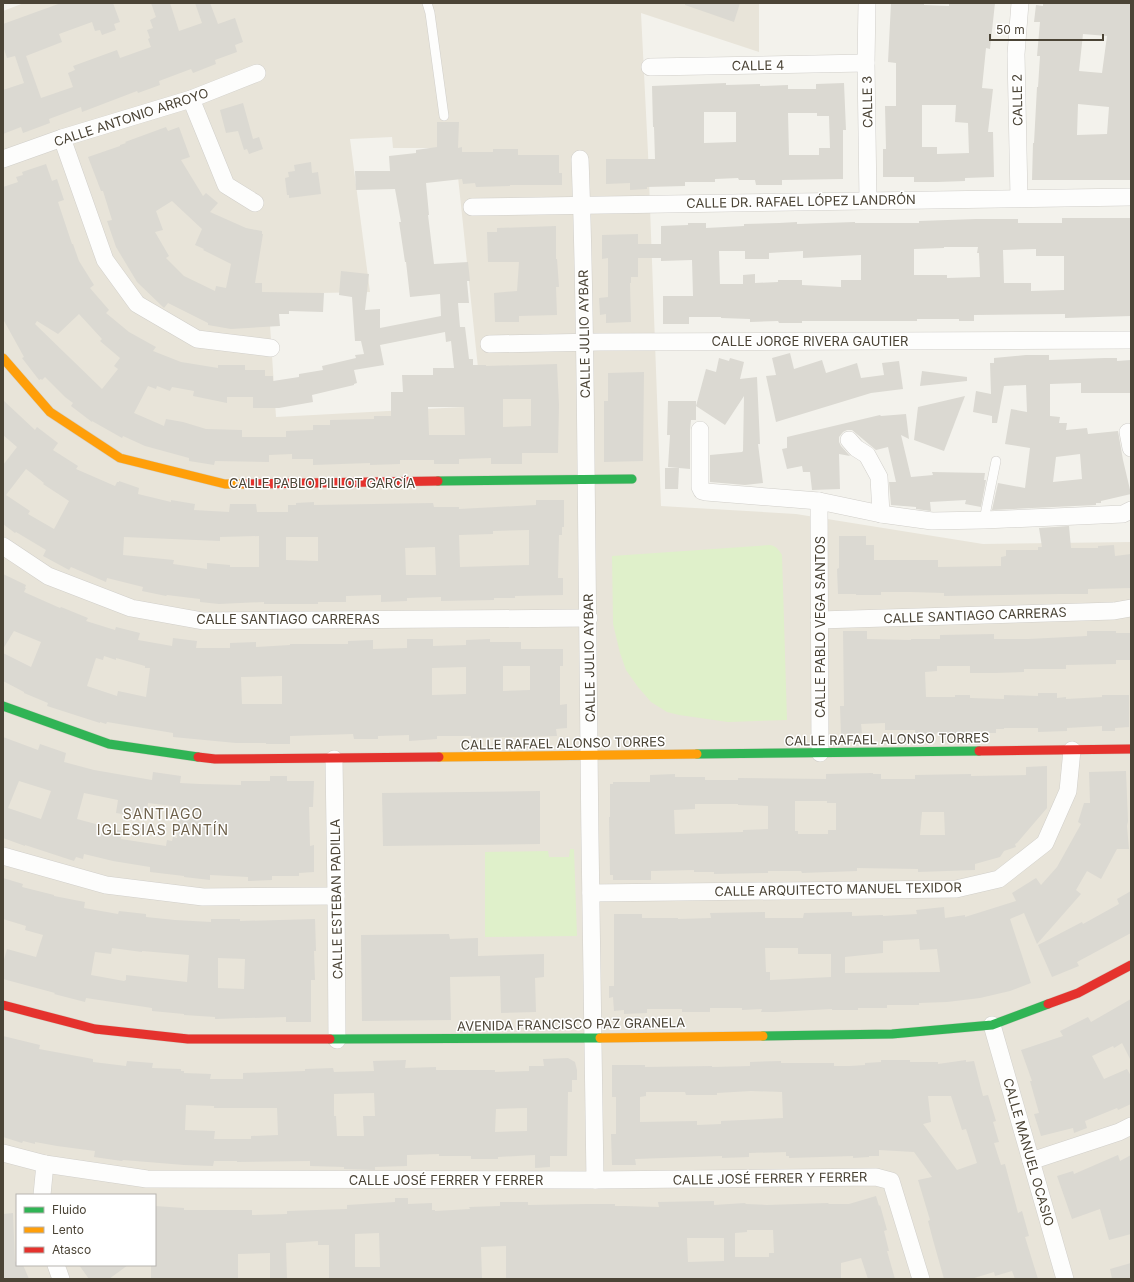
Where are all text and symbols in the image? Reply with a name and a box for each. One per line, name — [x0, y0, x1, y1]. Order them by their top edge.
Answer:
scale bar — [990, 16, 1103, 42]
text: 50 m — [996, 22, 1025, 37]
street label: CALLE 4 — [731, 57, 785, 73]
street label: CALLE 2 — [1009, 74, 1025, 126]
street label: CALLE 3 — [859, 76, 875, 128]
street label: CALLE ANTONIO ARROYO — [52, 84, 210, 150]
street label: CALLE DR. RAFAEL LÓPEZ LANDRÓN — [686, 191, 916, 211]
street label: CALLE JULIO AYBAR — [575, 270, 593, 398]
street label: CALLE JORGE RIVERA GAUTIER — [712, 333, 908, 349]
street label: CALLE PABLO PILLOT GARCÍA — [229, 475, 415, 491]
street label: CALLE PABLO VEGA SANTOS — [812, 536, 828, 718]
street label: CALLE JULIO AYBAR — [580, 594, 598, 722]
street label: CALLE SANTIAGO CARRERAS — [883, 604, 1067, 626]
street label: CALLE SANTIAGO CARRERAS — [196, 611, 380, 627]
street label: CALLE RAFAEL ALONSO TORRES — [785, 729, 989, 749]
street label: CALLE RAFAEL ALONSO TORRES — [461, 733, 665, 753]
district label: SANTIAGO IGLESIAS PANTÍN — [97, 805, 229, 838]
street label: CALLE ESTEBAN PADILLA — [327, 819, 345, 979]
street label: CALLE ARQUITECTO MANUEL TEXIDOR — [714, 879, 962, 899]
street label: AVENIDA FRANCISCO PAZ GRANELA — [457, 1014, 685, 1034]
street label: CALLE MANUEL OCASIO — [1000, 1076, 1058, 1228]
street label: CALLE JOSÉ FERRER Y FERRER — [673, 1168, 867, 1188]
street label: CALLE JOSÉ FERRER Y FERRER — [349, 1172, 543, 1188]
legend — [16, 1194, 156, 1266]
text: Fluido — [52, 1202, 87, 1217]
text: Lento — [52, 1222, 84, 1237]
text: Atasco — [52, 1242, 91, 1257]

